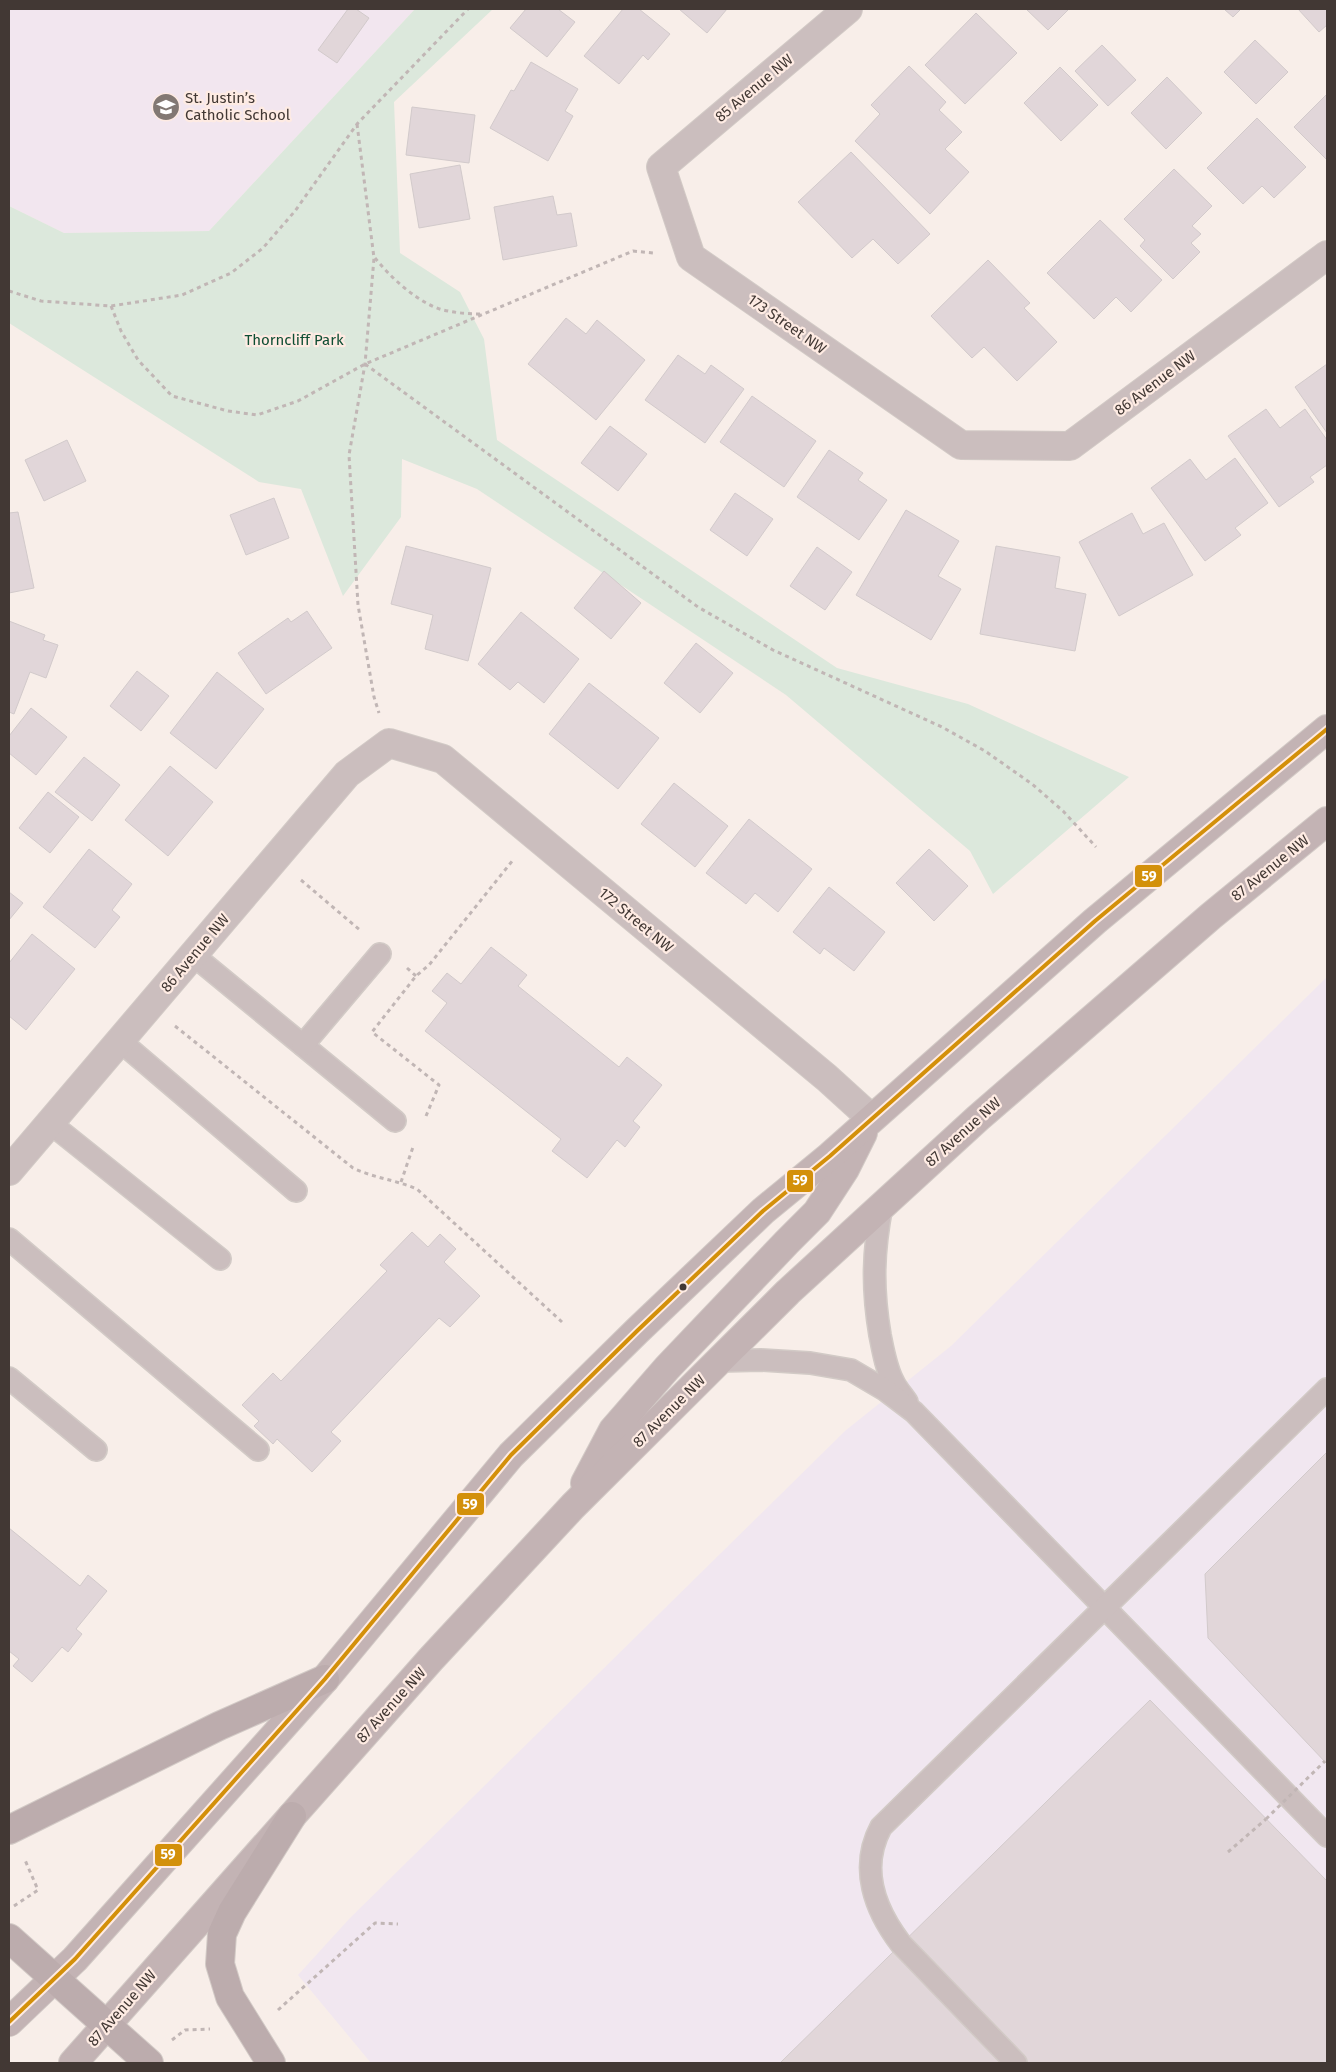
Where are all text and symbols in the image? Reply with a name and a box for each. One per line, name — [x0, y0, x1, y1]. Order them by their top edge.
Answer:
street label: 85 Avenue NW — [711, 50, 797, 126]
place label: St. Justin’s Catholic School — [185, 89, 291, 124]
school or university icon: St. Justin’s Catholic School — [151, 92, 181, 122]
street label: 173 Street NW — [744, 290, 830, 358]
park label: Thorncliff Park — [244, 331, 344, 349]
street label: 86 Avenue NW — [1111, 346, 1199, 419]
street label: 87 Avenue NW — [1227, 831, 1313, 905]
line badge: 59 — [1134, 864, 1163, 888]
text: 59 — [1141, 868, 1157, 885]
street label: 172 Street NW — [595, 884, 677, 957]
street label: 86 Avenue NW — [157, 910, 233, 996]
street label: 87 Avenue NW — [922, 1093, 1005, 1170]
line badge: 59 — [786, 1169, 814, 1193]
text: 59 — [792, 1172, 808, 1189]
unlabelled marker — [678, 1282, 688, 1292]
street label: 87 Avenue NW — [629, 1371, 709, 1451]
line badge: 59 — [456, 1492, 485, 1516]
text: 59 — [462, 1496, 478, 1513]
street label: 87 Avenue NW — [353, 1663, 430, 1746]
line badge: 59 — [154, 1843, 183, 1867]
text: 59 — [160, 1846, 176, 1863]
street label: 87 Avenue NW — [84, 1966, 160, 2050]

